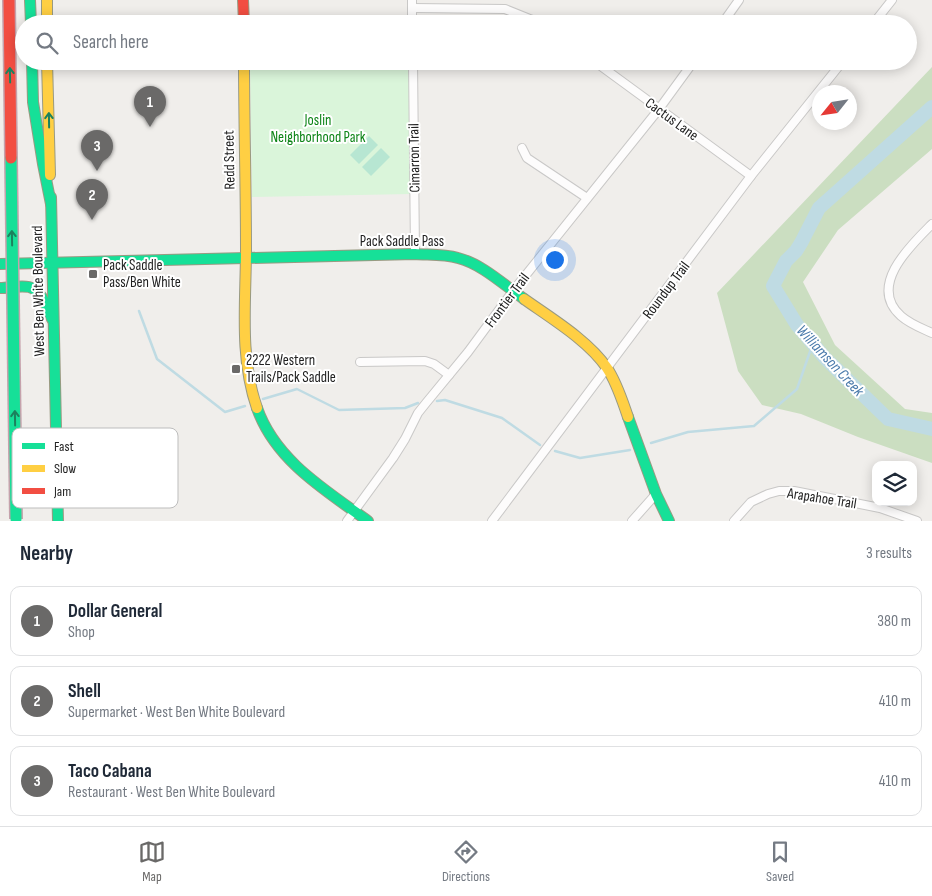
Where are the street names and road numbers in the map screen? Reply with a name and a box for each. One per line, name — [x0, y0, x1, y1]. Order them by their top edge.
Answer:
street label: Cactus Lane — [641, 94, 702, 145]
street label: Cimarron Trail — [404, 123, 425, 193]
street label: Redd Street — [219, 130, 240, 190]
street label: West Ben White Boulevard — [28, 225, 49, 357]
street label: Pack Saddle Pass — [360, 232, 444, 251]
street label: Roundup Trail — [639, 258, 694, 323]
street label: Frontier Trail — [481, 269, 534, 331]
street label: Arapahoe Trail — [785, 483, 858, 513]

